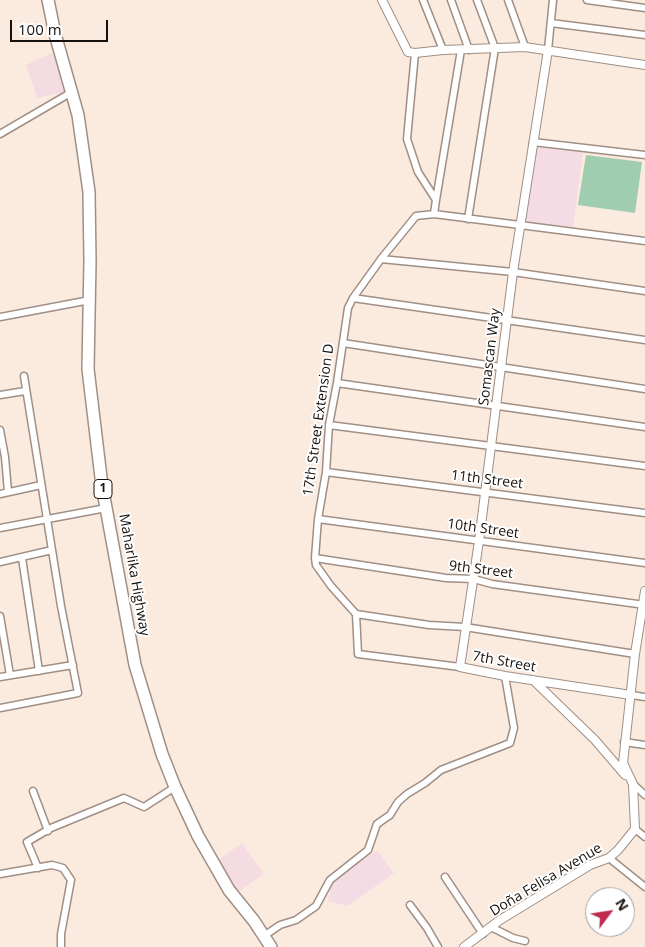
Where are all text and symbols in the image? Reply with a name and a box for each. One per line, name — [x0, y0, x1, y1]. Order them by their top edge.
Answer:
scale bar — [12, 10, 110, 42]
text: 100 m — [18, 19, 62, 39]
street label: Somascan Way — [476, 307, 504, 407]
street label: 17th Street Extension D — [300, 343, 338, 497]
street label: 11th Street — [450, 467, 524, 493]
road number: 1 — [94, 479, 112, 498]
street label: Maharlika Highway — [115, 512, 153, 638]
street label: 10th Street — [446, 516, 520, 542]
street label: 9th Street — [448, 558, 514, 582]
street label: 7th Street — [471, 648, 537, 676]
street label: Doña Felisa Avenue — [487, 840, 605, 920]
north arrow — [585, 887, 635, 937]
text: N — [611, 895, 634, 914]

